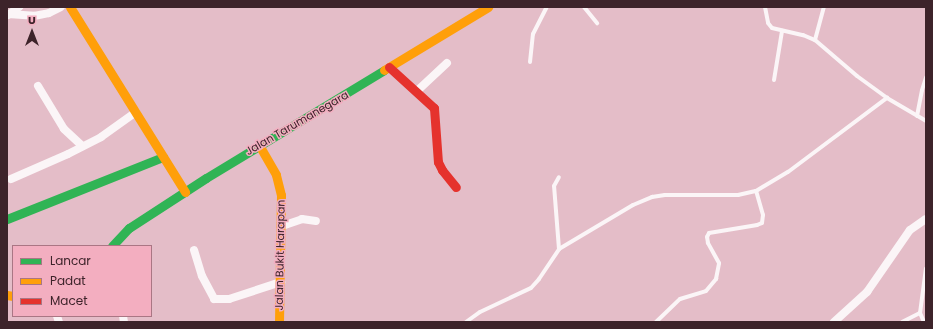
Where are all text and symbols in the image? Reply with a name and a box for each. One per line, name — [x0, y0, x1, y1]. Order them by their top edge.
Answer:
north arrow — [12, 12, 52, 52]
text: U — [28, 12, 36, 28]
street label: Jalan Tarumanegara — [243, 88, 351, 158]
street label: Jalan Bukit Harapan — [272, 199, 288, 311]
legend — [12, 245, 152, 317]
text: Lancar — [50, 252, 91, 269]
text: Padat — [50, 272, 86, 289]
text: Macet — [50, 292, 88, 309]

